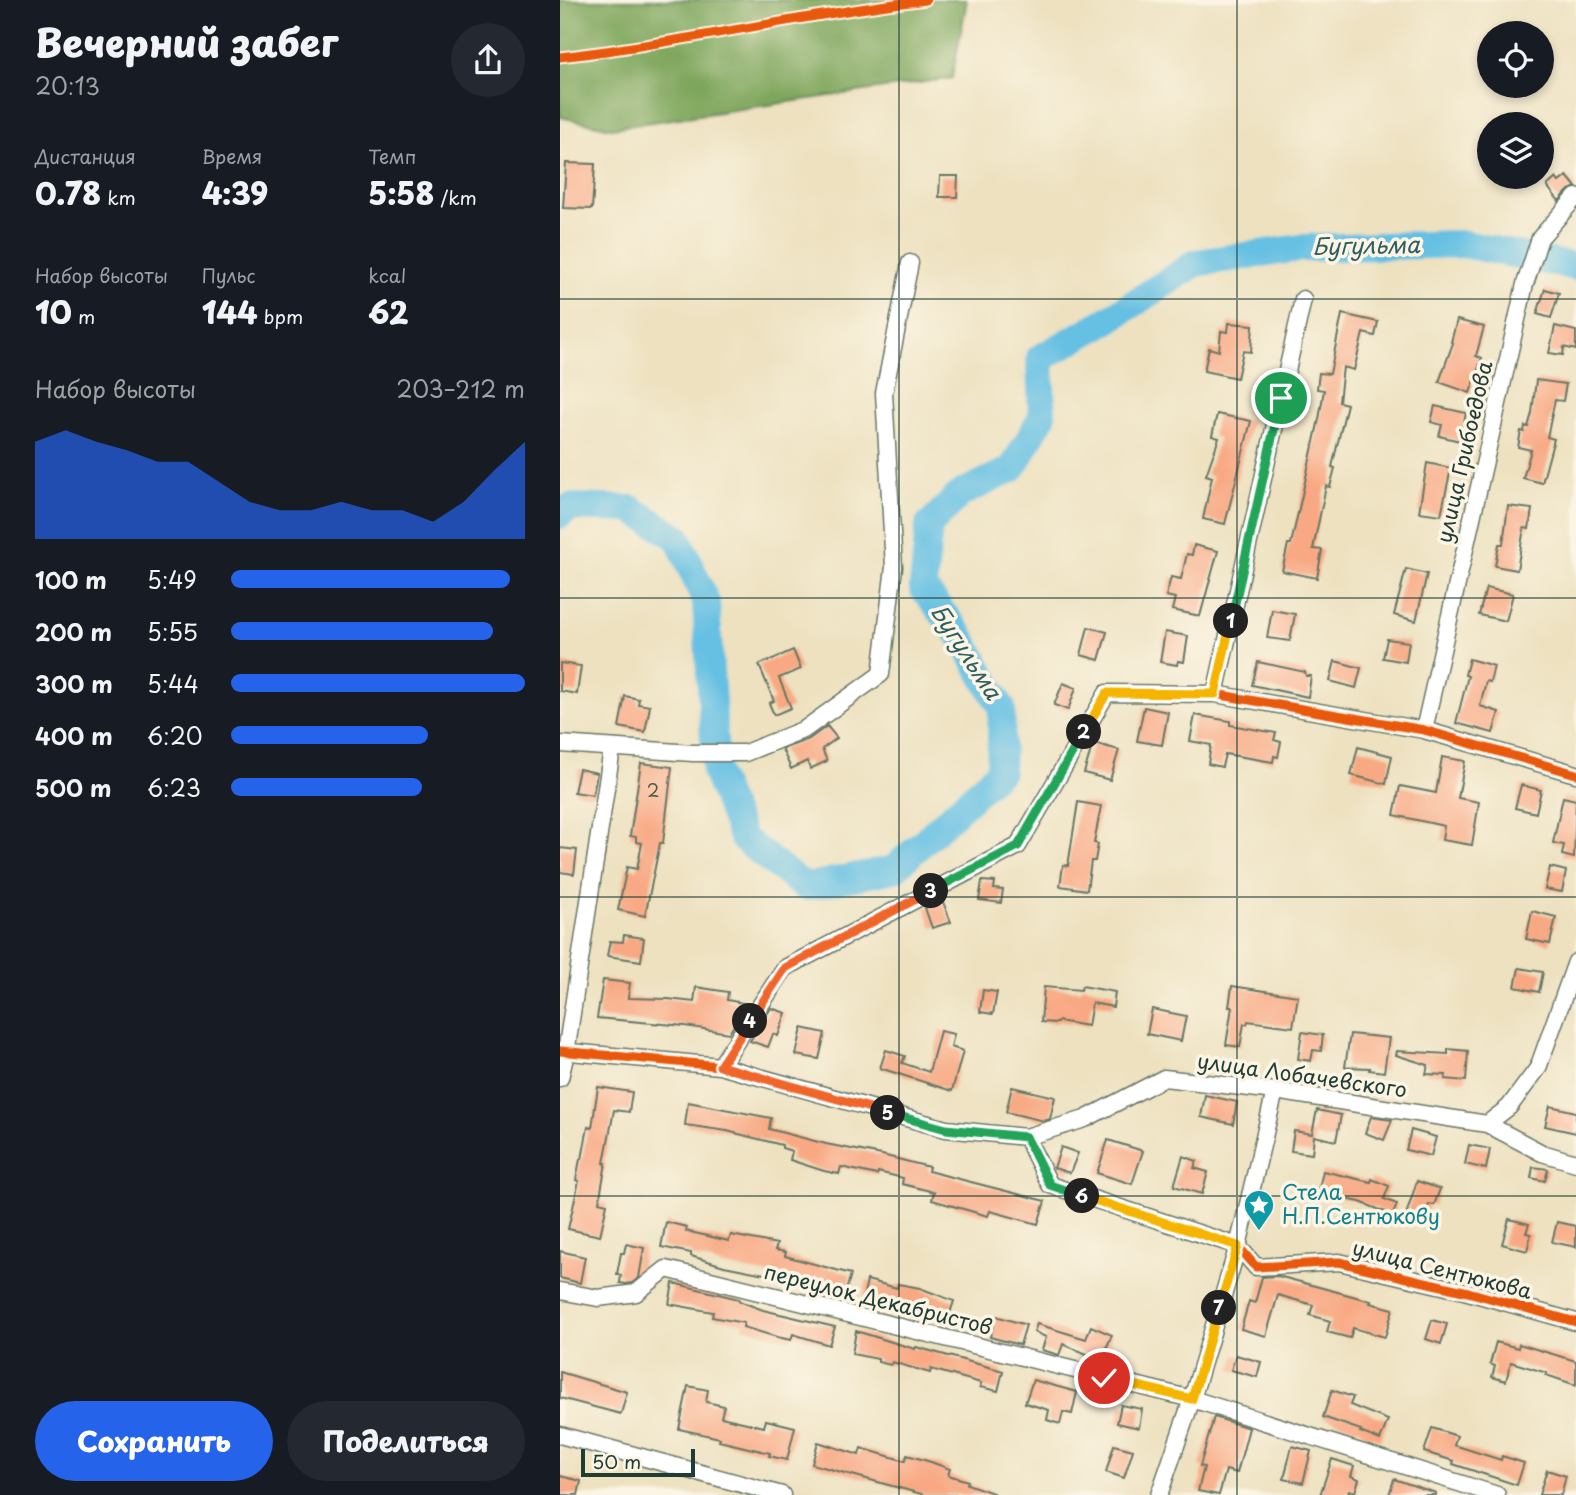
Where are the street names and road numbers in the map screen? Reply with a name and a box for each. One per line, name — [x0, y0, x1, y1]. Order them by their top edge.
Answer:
street label: улица Грибоедова — [1427, 357, 1500, 546]
street label: улица Лобачевского — [1195, 1043, 1409, 1105]
street label: улица Сентюкова — [1349, 1230, 1536, 1306]
street label: переулок Декабристов — [761, 1254, 996, 1342]

